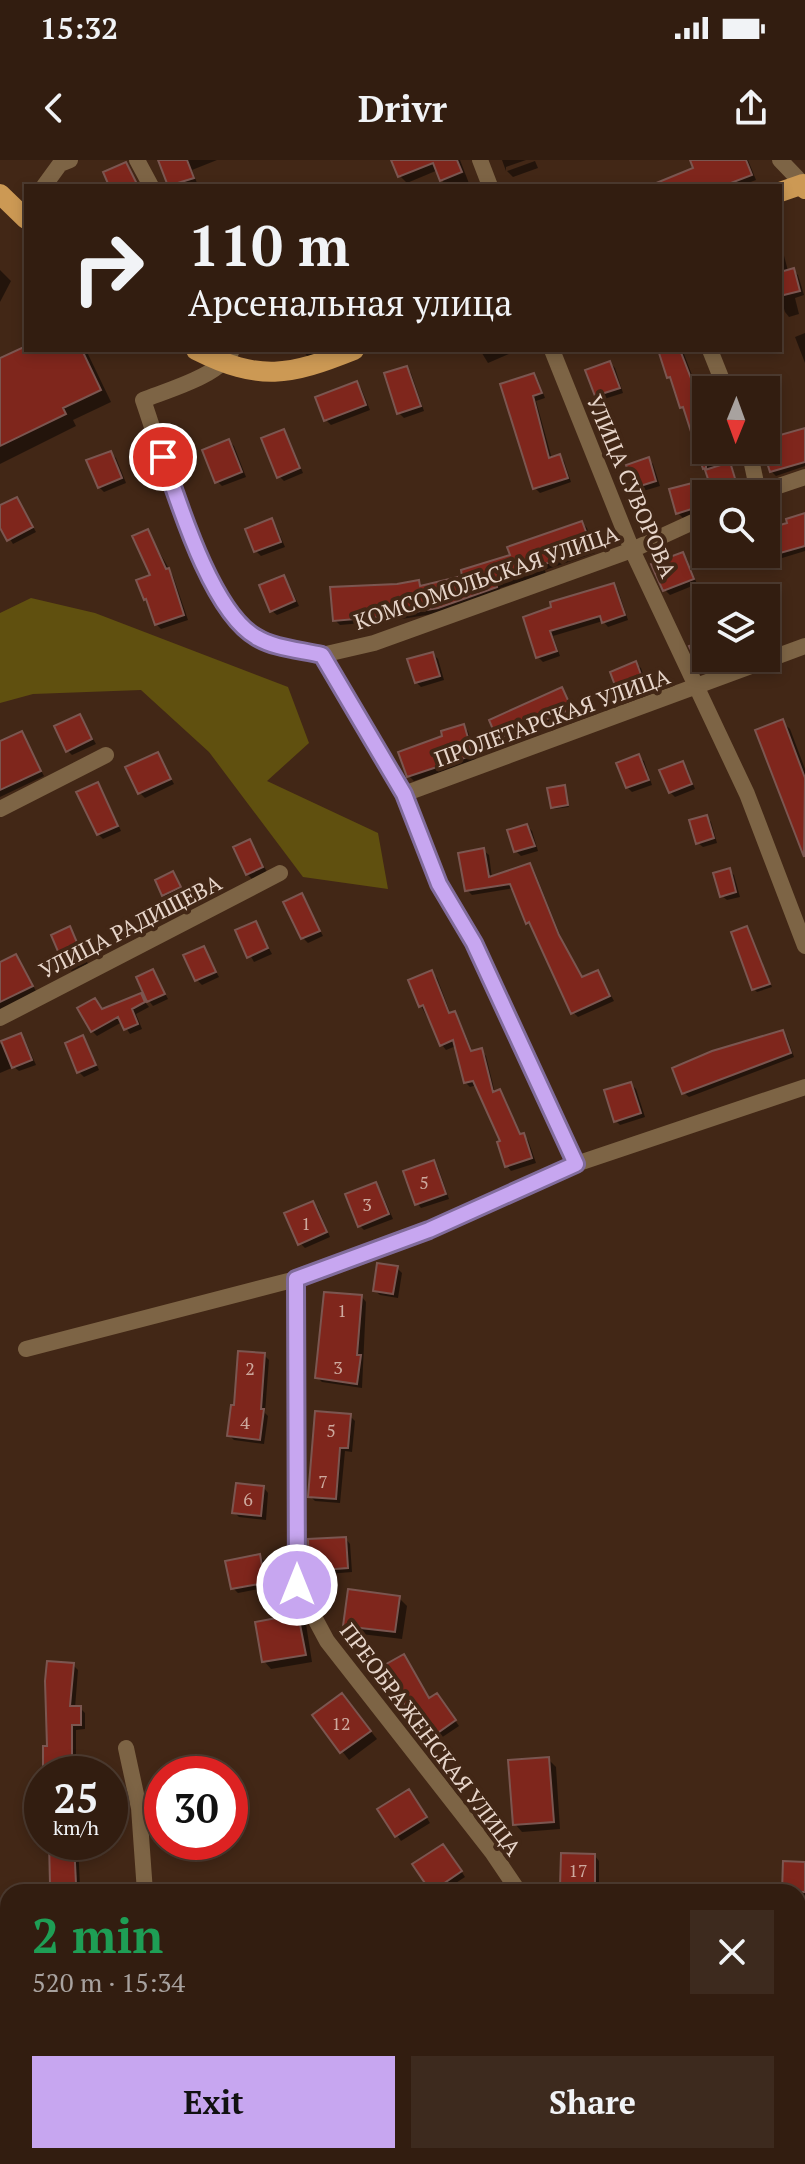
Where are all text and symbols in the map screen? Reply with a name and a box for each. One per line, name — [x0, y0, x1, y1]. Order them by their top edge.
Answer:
text: 15:32 — [40, 8, 118, 48]
text: Drivr — [358, 85, 447, 132]
icon: back — [32, 86, 76, 130]
icon: share — [729, 86, 773, 130]
text: 110 m — [188, 208, 350, 282]
icon: right — [56, 216, 160, 320]
text: Арсенальная улица — [188, 279, 513, 326]
north arrow — [692, 376, 780, 464]
map controls — [692, 376, 780, 672]
street label: УЛИЦА СУВОРОВА — [580, 390, 684, 583]
pin — [129, 423, 197, 491]
icon: arrive — [141, 435, 185, 479]
button: search — [692, 480, 780, 568]
street label: КОМСОМОЛЬСКАЯ УЛИЦА — [350, 518, 623, 636]
button: layers — [692, 584, 780, 672]
street label: ПРОЛЕТАРСКАЯ УЛИЦА — [430, 661, 675, 773]
street label: УЛИЦА РАДИЩЕВА — [34, 867, 227, 984]
house number: 5 — [419, 1170, 429, 1194]
house number: 3 — [362, 1192, 372, 1216]
house number: 1 — [301, 1211, 311, 1235]
house number: 1 — [337, 1298, 347, 1322]
house number: 3 — [333, 1355, 343, 1379]
house number: 2 — [245, 1356, 255, 1380]
house number: 4 — [240, 1410, 250, 1434]
house number: 5 — [326, 1418, 336, 1442]
house number: 7 — [318, 1469, 328, 1493]
house number: 6 — [243, 1487, 253, 1511]
position arrow — [255, 1543, 339, 1627]
street label: ПРЕОБРАЖЕНСКАЯ УЛИЦА — [334, 1617, 529, 1862]
house number: 12 — [331, 1711, 351, 1735]
speed limit sign: 30 — [144, 1756, 248, 1860]
text: 25 — [53, 1771, 99, 1824]
text: km/h — [53, 1814, 99, 1841]
house number: 17 — [568, 1858, 588, 1882]
text: 2 min — [32, 1903, 163, 1967]
button: close — [690, 1910, 774, 1994]
text: 520 m · 15:34 — [32, 1965, 185, 1999]
button: Exit — [32, 2056, 395, 2148]
button: Share — [411, 2056, 774, 2148]

